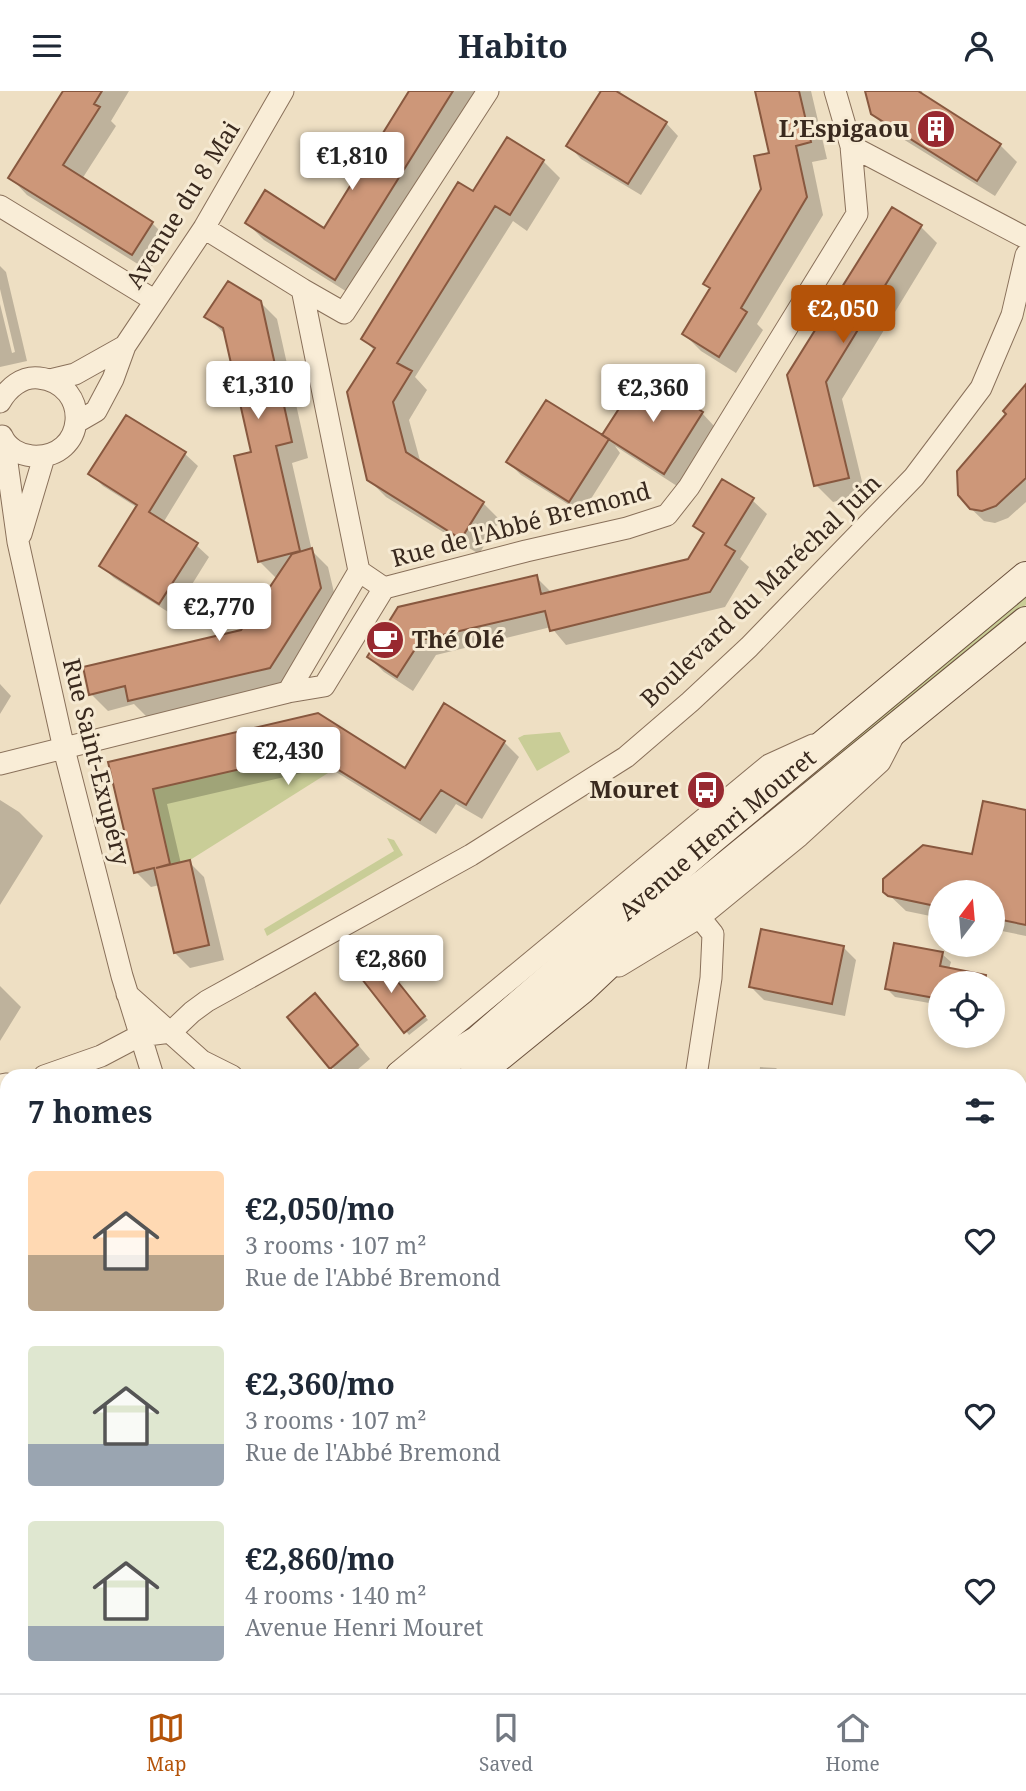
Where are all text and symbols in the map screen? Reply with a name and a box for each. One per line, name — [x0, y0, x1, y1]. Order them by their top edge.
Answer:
text: Habito — [458, 24, 568, 67]
icon: menu — [28, 27, 66, 65]
icon: person — [960, 27, 998, 65]
building icon: L’Espigaou — [915, 108, 957, 150]
place label: L’Espigaou — [779, 111, 909, 144]
street label: Avenue du 8 Mai — [117, 114, 247, 294]
pin: €1,810 — [295, 133, 409, 192]
text: €1,810 — [316, 139, 388, 171]
pin: €2,050 — [786, 285, 900, 345]
text: €2,050 — [807, 292, 879, 324]
pin: €1,310 — [201, 361, 315, 421]
pin: €2,360 — [596, 365, 710, 424]
text: €1,310 — [222, 368, 294, 400]
text: €2,360 — [617, 371, 689, 403]
street label: Boulevard du Maréchal Juin — [633, 466, 887, 714]
street label: Rue de l'Abbé Bremond — [388, 473, 654, 574]
pin: €2,770 — [162, 583, 276, 643]
text: €2,770 — [183, 590, 255, 622]
cafe icon: Thé Olé — [364, 619, 406, 661]
place label: Thé Olé — [412, 622, 505, 655]
street label: Rue Saint-Exupéry — [56, 655, 139, 869]
pin: €2,430 — [231, 727, 345, 787]
text: €2,430 — [252, 734, 324, 766]
street label: Avenue Henri Mouret — [611, 741, 822, 927]
bus stop icon: Mouret — [685, 769, 727, 811]
place label: Mouret — [589, 772, 679, 805]
north arrow — [928, 880, 1004, 957]
map controls — [928, 880, 1005, 1048]
pin: €2,860 — [334, 935, 448, 995]
text: €2,860 — [355, 942, 427, 974]
button: locate — [928, 971, 1005, 1048]
text: 7 homes — [28, 1091, 152, 1132]
icon: filters — [961, 1092, 999, 1130]
text: €2,050/mo — [245, 1188, 395, 1229]
icon: home — [84, 1199, 168, 1283]
icon: heart — [961, 1222, 999, 1260]
text: 3 rooms · 107 m² — [245, 1229, 427, 1261]
text: Rue de l'Abbé Bremond — [245, 1261, 501, 1293]
text: €2,360/mo — [245, 1363, 395, 1404]
icon: home — [84, 1374, 168, 1458]
icon: heart — [961, 1397, 999, 1435]
text: 3 rooms · 107 m² — [245, 1404, 427, 1436]
text: Rue de l'Abbé Bremond — [245, 1436, 501, 1468]
text: €2,860/mo — [245, 1538, 395, 1579]
icon: home — [84, 1549, 168, 1633]
icon: heart — [961, 1572, 999, 1610]
text: 4 rooms · 140 m² — [245, 1579, 427, 1611]
text: Avenue Henri Mouret — [245, 1611, 483, 1643]
tab: Map — [146, 1709, 186, 1777]
tab: Saved — [479, 1709, 533, 1777]
tab: Home — [826, 1709, 880, 1777]

